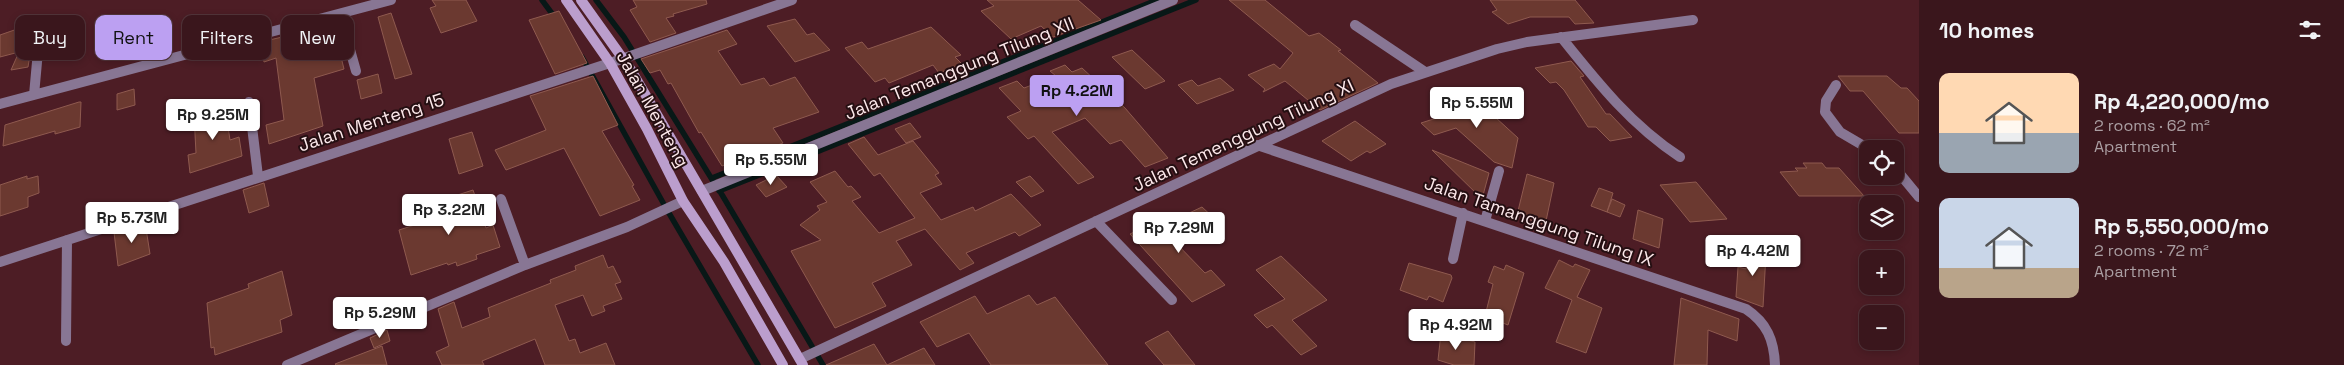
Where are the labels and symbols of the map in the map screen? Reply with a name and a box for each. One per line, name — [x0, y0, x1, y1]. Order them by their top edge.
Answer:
street label: Jalan Temanggung Tilung XII — [841, 11, 1077, 125]
street label: Jalan Menteng — [612, 47, 694, 171]
pin: Rp 4.22M — [1025, 74, 1129, 117]
street label: Jalan Temenggung Tilung XI — [1129, 74, 1357, 196]
pin: Rp 5.55M — [1425, 86, 1529, 129]
street label: Jalan Menteng 15 — [295, 88, 447, 156]
pin: Rp 9.25M — [161, 98, 265, 141]
pin: Rp 5.55M — [719, 144, 823, 186]
street label: Jalan Tamanggung Tilung IX — [1421, 171, 1657, 271]
pin: Rp 3.22M — [397, 194, 501, 236]
pin: Rp 5.73M — [80, 202, 184, 244]
pin: Rp 7.29M — [1127, 212, 1231, 254]
pin: Rp 4.42M — [1701, 234, 1805, 277]
pin: Rp 5.29M — [328, 296, 432, 339]
pin: Rp 4.92M — [1404, 308, 1508, 351]

